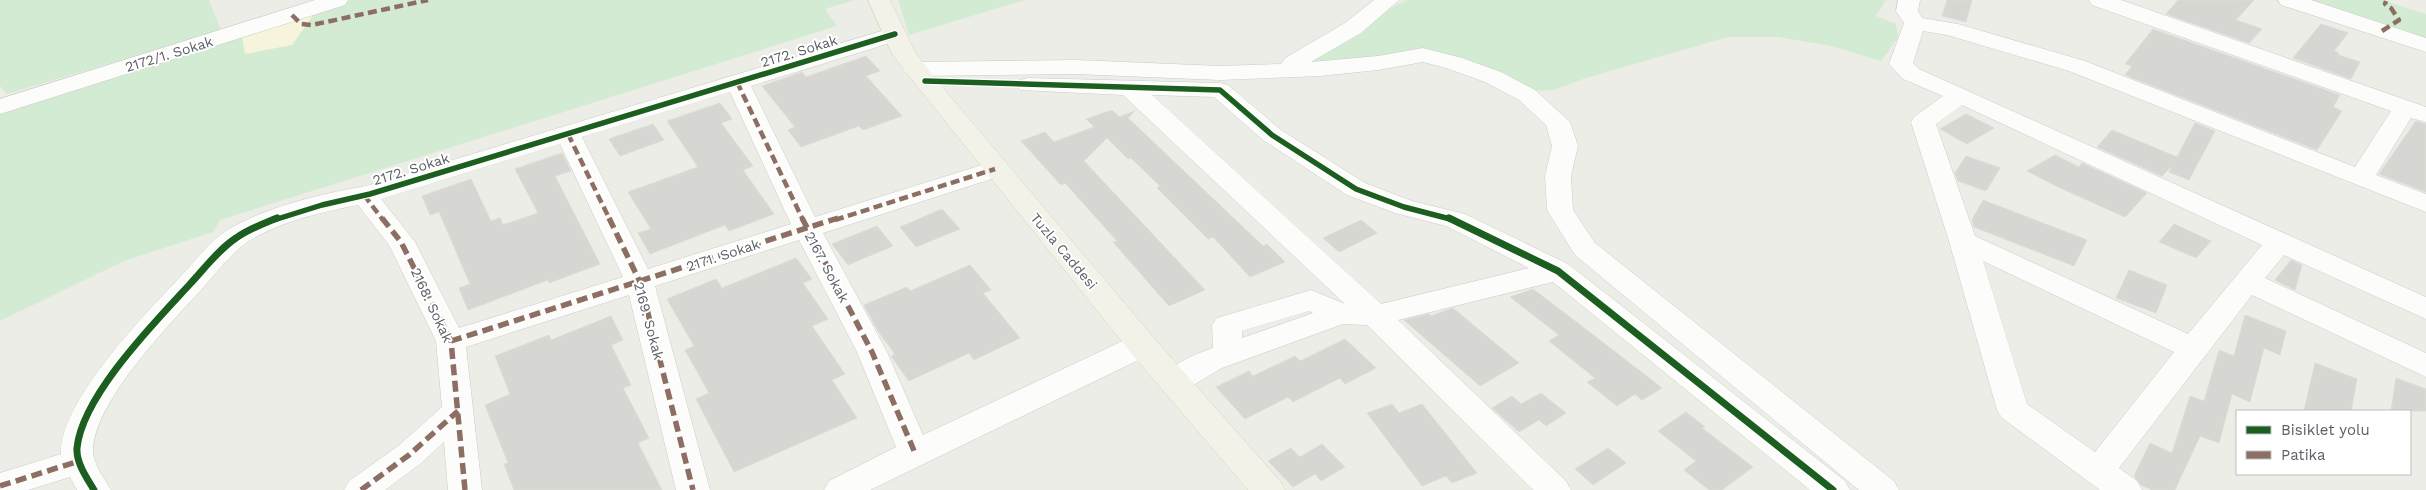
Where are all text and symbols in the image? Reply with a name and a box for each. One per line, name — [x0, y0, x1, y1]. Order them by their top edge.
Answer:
street label: 2172. Sokak — [759, 32, 839, 70]
street label: 2172/1. Sokak — [123, 33, 215, 75]
street label: 2172. Sokak — [371, 150, 451, 188]
street label: Tuzla Caddesi — [1027, 210, 1101, 292]
street label: 2167. Sokak — [802, 229, 852, 305]
street label: 2171. Sokak — [684, 236, 762, 274]
street label: 2168. Sokak — [408, 265, 456, 345]
street label: 2169. Sokak — [631, 280, 667, 362]
legend — [2236, 410, 2411, 475]
text: Bisiklet yolu — [2281, 421, 2370, 439]
text: Patika — [2281, 446, 2326, 464]

